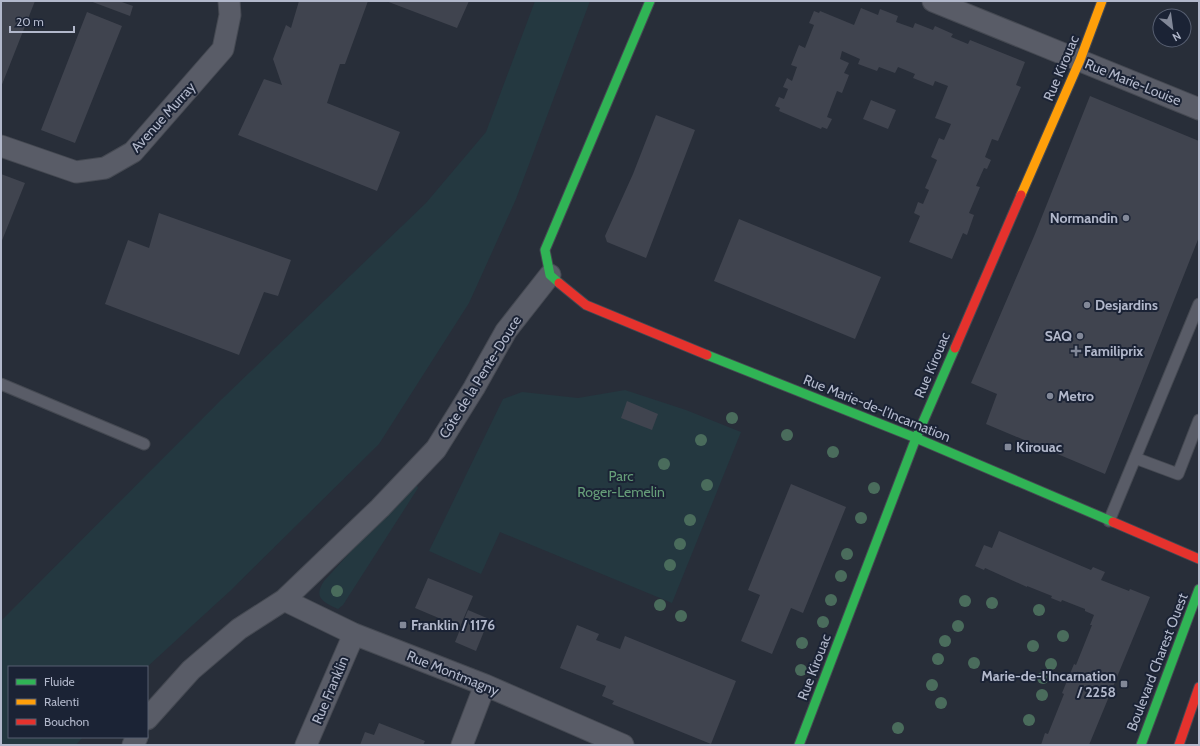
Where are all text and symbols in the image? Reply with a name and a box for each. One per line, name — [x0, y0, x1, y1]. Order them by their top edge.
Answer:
scale bar — [10, 8, 74, 34]
north arrow — [1152, 8, 1192, 48]
text: 20 m — [16, 14, 44, 29]
text: N — [1170, 29, 1184, 45]
street label: Rue Kirouac — [1039, 32, 1083, 104]
street label: Rue Marie-Louise — [1082, 54, 1184, 110]
street label: Avenue Murray — [127, 78, 199, 156]
place label: Normandin — [1050, 209, 1118, 227]
marker: Normandin — [1121, 213, 1131, 223]
place label: Desjardins — [1095, 296, 1158, 314]
marker: Desjardins — [1082, 300, 1092, 310]
street label: Côte de la Pente-Douce — [435, 312, 525, 442]
place label: SAQ — [1045, 327, 1072, 345]
street label: Rue Kirouac — [910, 329, 954, 401]
marker: SAQ — [1075, 331, 1085, 341]
place label: Familiprix — [1084, 342, 1143, 360]
marker: Familiprix — [1071, 346, 1081, 356]
street label: Rue Marie-de-l'Incarnation — [801, 370, 953, 446]
place label: Metro — [1058, 387, 1094, 405]
marker: Metro — [1045, 391, 1055, 401]
place label: Kirouac — [1016, 438, 1063, 456]
marker: Kirouac — [1003, 442, 1013, 452]
park label: Parc Roger-Lemelin — [577, 467, 665, 501]
street label: Boulevard Charest Ouest — [1122, 590, 1192, 733]
place label: Franklin / 1176 — [411, 616, 495, 634]
marker: Franklin / 1176 — [398, 620, 408, 630]
street label: Rue Kirouac — [793, 631, 835, 703]
street label: Rue Montmagny — [404, 646, 502, 700]
street label: Rue Franklin — [308, 653, 352, 727]
legend — [8, 666, 148, 738]
place label: Marie-de-l'Incarnation / 2258 — [981, 667, 1116, 701]
text: Fluide — [44, 674, 75, 689]
marker: Marie-de-l'Incarnation / 2258 — [1119, 679, 1129, 689]
text: Ralenti — [44, 694, 79, 709]
text: Bouchon — [44, 714, 90, 729]

